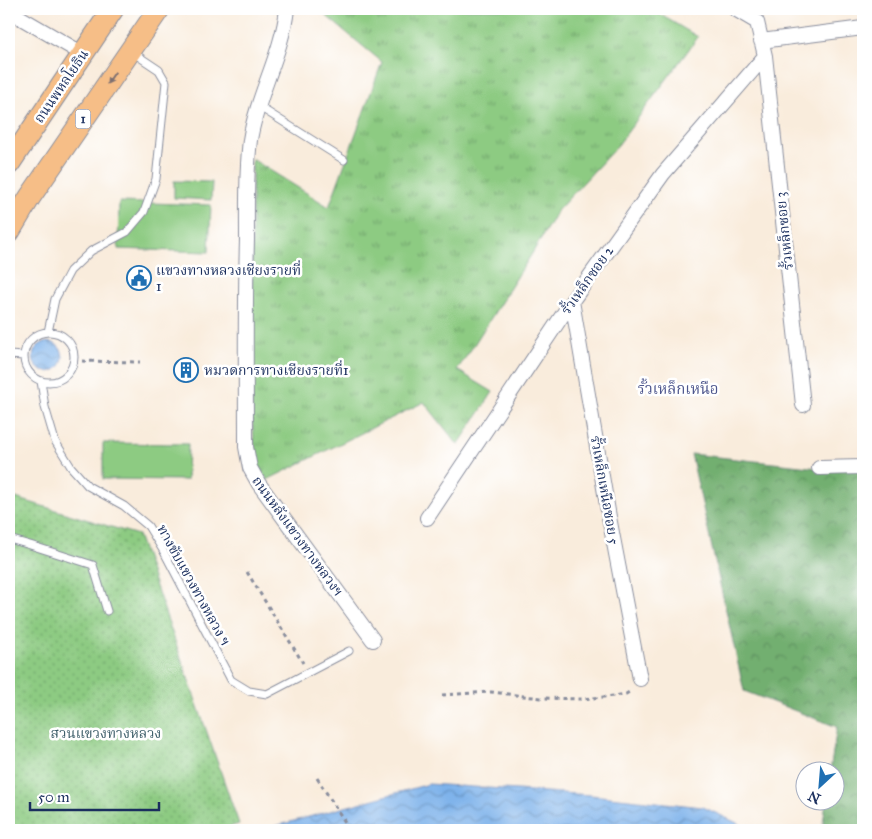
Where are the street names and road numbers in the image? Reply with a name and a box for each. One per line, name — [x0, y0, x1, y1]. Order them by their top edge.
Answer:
street label: ถนนพหลโยธิน — [29, 45, 92, 126]
road number: 1 — [76, 110, 90, 128]
street label: รั้วเหล็กซอย 3 — [770, 191, 797, 271]
street label: รั้วเหล็กซอย 2 — [556, 242, 617, 318]
street label: รั้วเหล็กเหนือซอย 5 — [587, 434, 624, 546]
street label: ถนนหลังแขวงทางหลวงฯ — [248, 473, 347, 600]
street label: ทางขับแขวงทางหลวง ฯ — [153, 522, 234, 649]

